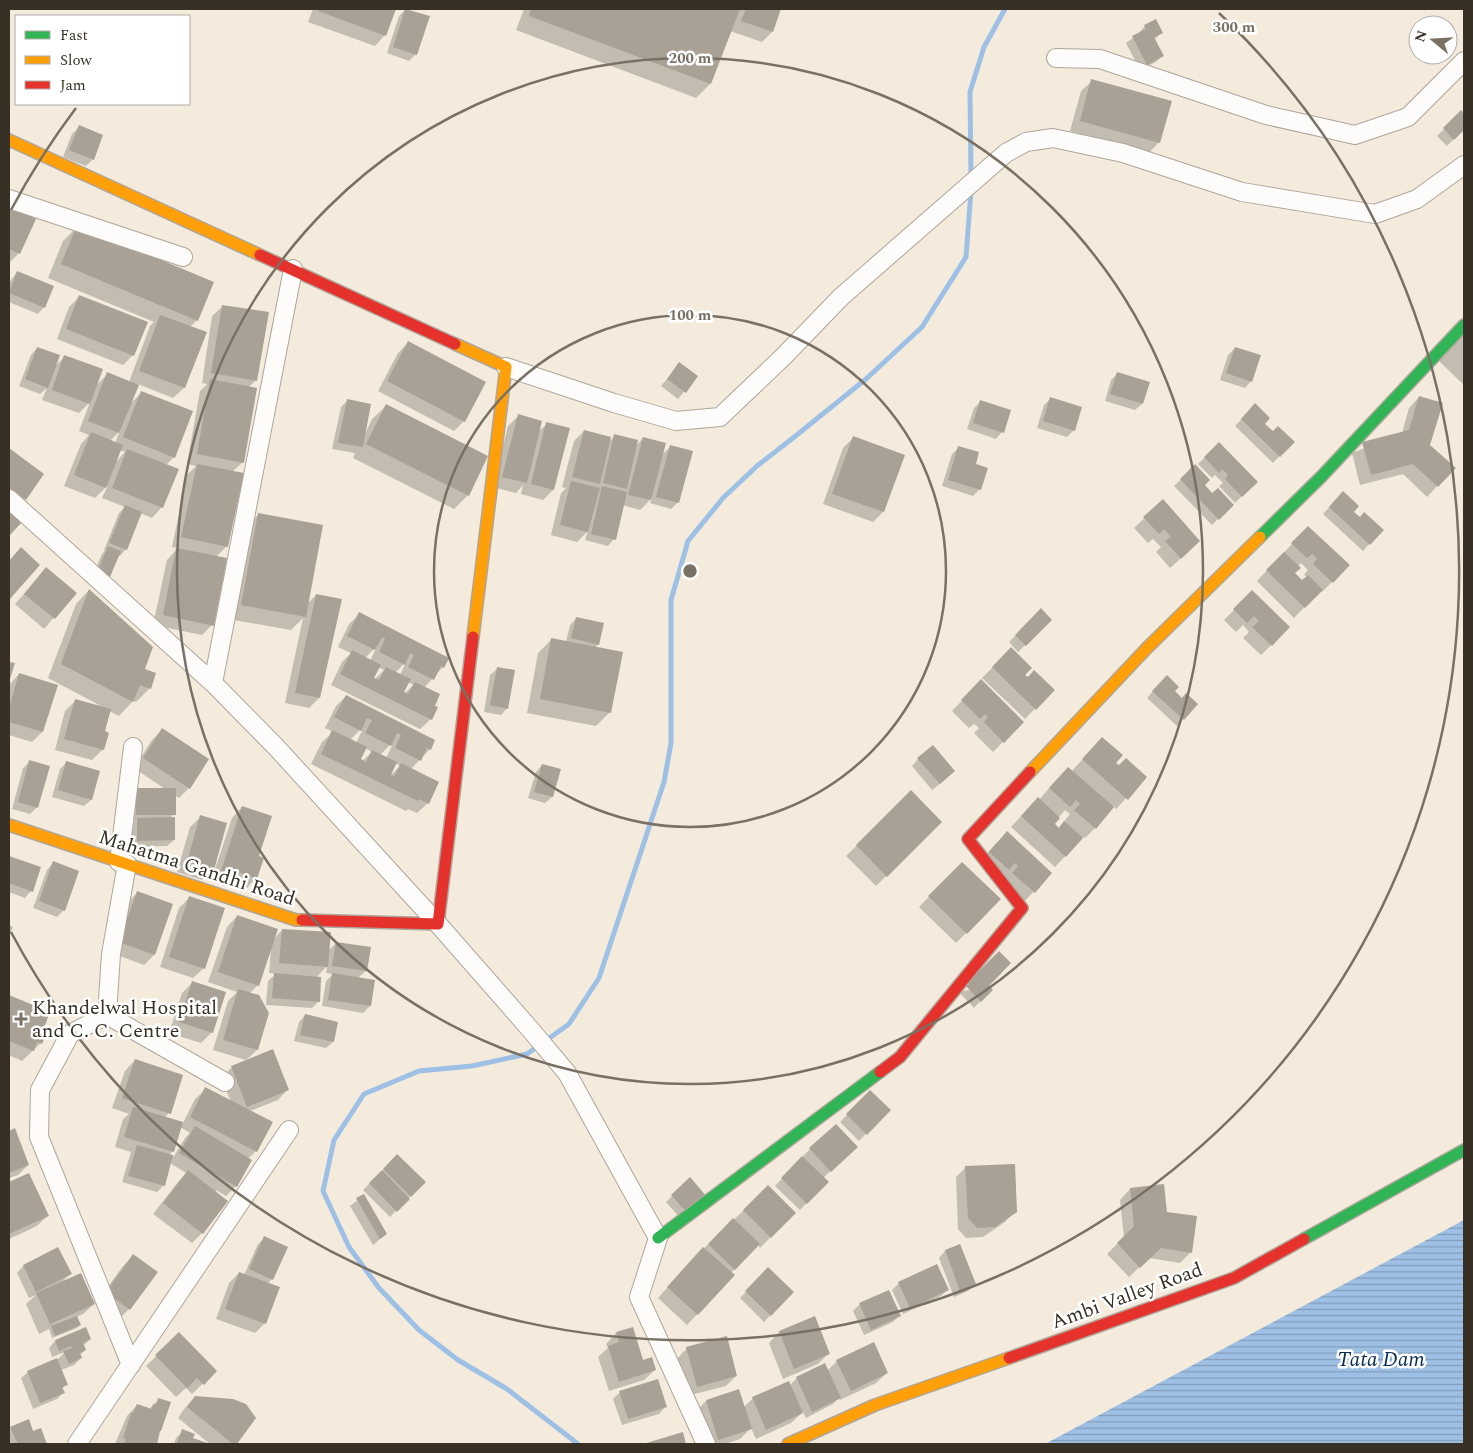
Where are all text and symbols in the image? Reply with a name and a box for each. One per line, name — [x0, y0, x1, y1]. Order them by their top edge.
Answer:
legend — [15, 15, 190, 105]
north arrow — [1408, 15, 1458, 65]
text: 300 m — [1213, 16, 1256, 39]
text: Fast — [60, 24, 88, 47]
text: N — [1409, 27, 1433, 45]
text: 200 m — [669, 47, 712, 70]
text: Slow — [60, 49, 92, 72]
text: Jam — [60, 74, 86, 97]
text: 100 m — [669, 304, 712, 327]
centre of rings — [681, 562, 699, 580]
street label: Mahatma Gandhi Road — [95, 822, 299, 914]
place label: Khandelwal Hospital and C. C. Centre — [32, 993, 217, 1046]
marker: Khandelwal Hospital and C. C. Centre — [14, 1012, 28, 1026]
street label: Ambi Valley Road — [1047, 1255, 1207, 1337]
water label: Tata Dam — [1337, 1344, 1425, 1376]

